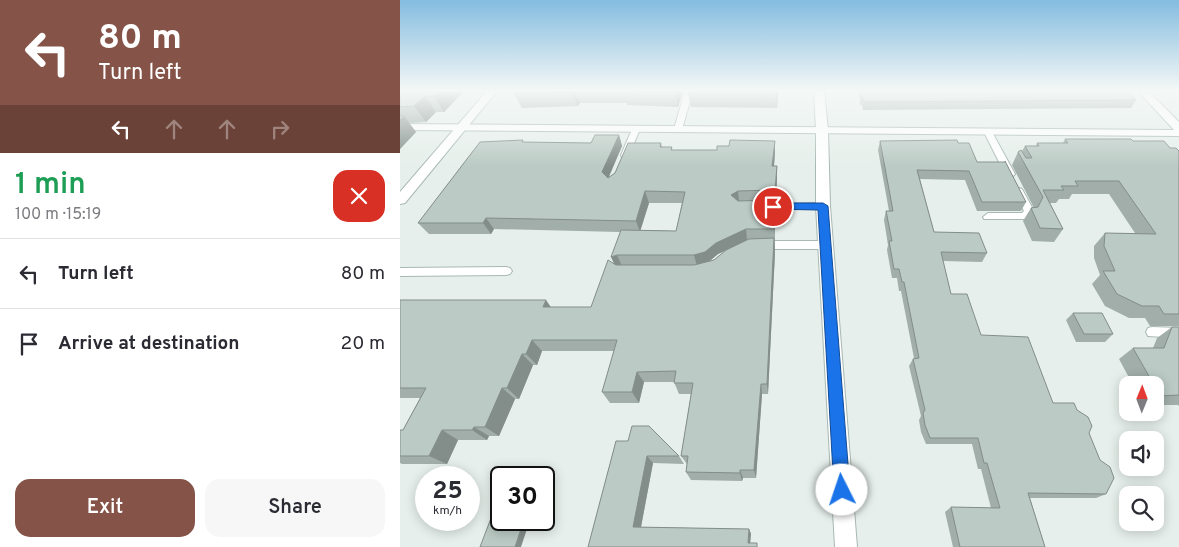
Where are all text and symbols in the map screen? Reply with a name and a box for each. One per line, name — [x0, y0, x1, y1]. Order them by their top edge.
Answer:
text: 80 m — [98, 17, 182, 61]
icon: left — [15, 20, 80, 85]
text: Turn left — [98, 60, 181, 87]
icon: left — [107, 115, 135, 143]
icon: ahead — [160, 115, 188, 143]
icon: ahead — [213, 115, 241, 143]
icon: right — [266, 115, 294, 143]
text: 1 min — [15, 167, 86, 204]
button: close — [333, 170, 385, 222]
pin — [752, 186, 794, 228]
icon: arrive — [759, 193, 787, 221]
text: 100 m · 15:19 — [15, 205, 101, 225]
icon: left — [15, 260, 43, 288]
text: Turn left — [58, 262, 134, 286]
text: 80 m — [341, 262, 385, 286]
icon: arrive — [15, 330, 43, 358]
text: Arrive at destination — [58, 332, 239, 356]
text: 20 m — [341, 332, 385, 356]
north arrow — [1119, 376, 1164, 421]
map controls — [1119, 376, 1164, 531]
button: sound — [1119, 431, 1164, 476]
position arrow — [815, 463, 867, 515]
speed limit sign: 30 — [490, 466, 555, 531]
text: 25 — [432, 476, 463, 508]
button: Exit — [15, 479, 195, 537]
button: Share — [205, 479, 385, 537]
button: search — [1119, 486, 1164, 531]
text: km/h — [433, 503, 462, 519]

